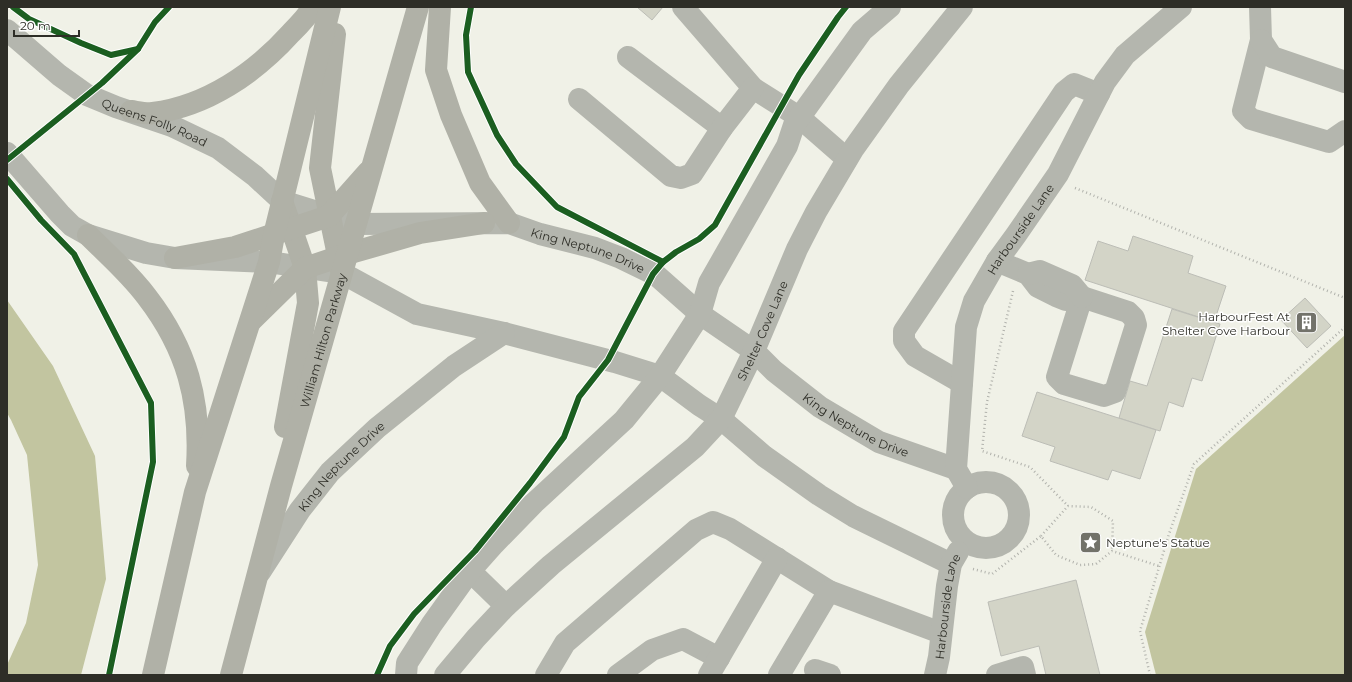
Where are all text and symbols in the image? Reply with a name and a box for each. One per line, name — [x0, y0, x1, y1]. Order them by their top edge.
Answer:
scale bar — [14, 12, 79, 38]
text: 20 m — [20, 18, 51, 33]
street label: Queens Folly Road — [100, 94, 210, 149]
street label: Harbourside Lane — [983, 181, 1057, 277]
street label: King Neptune Drive — [529, 224, 648, 276]
street label: William Hilton Parkway — [296, 271, 349, 409]
street label: Shelter Cove Lane — [733, 278, 790, 383]
place label: HarbourFest At Shelter Cove Harbour — [1162, 309, 1290, 338]
building icon: HarbourFest At Shelter Cove Harbour — [1293, 310, 1319, 336]
street label: King Neptune Drive — [800, 389, 911, 459]
street label: King Neptune Drive — [294, 418, 387, 514]
place icon: Neptune's Statue — [1078, 529, 1104, 555]
place label: Neptune's Statue — [1106, 535, 1210, 550]
street label: Harbourside Lane — [931, 550, 963, 660]

